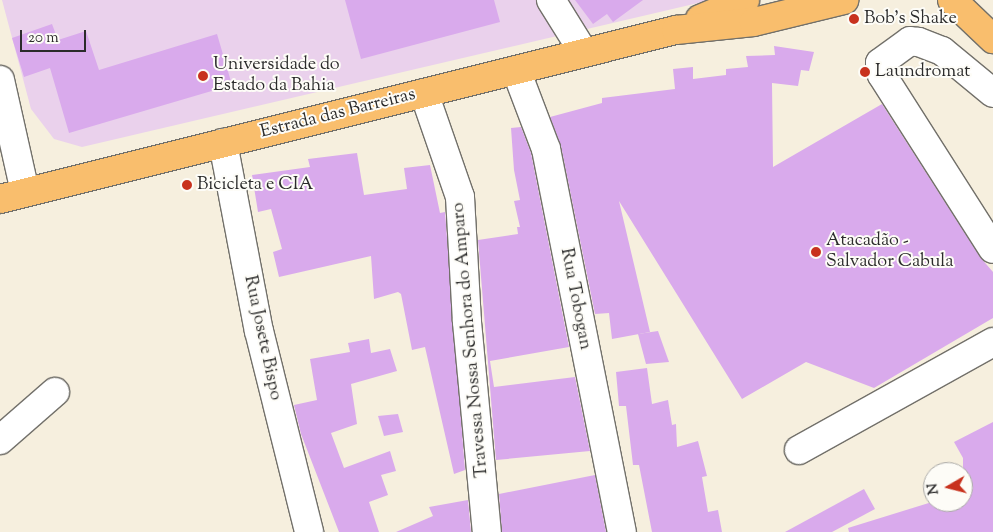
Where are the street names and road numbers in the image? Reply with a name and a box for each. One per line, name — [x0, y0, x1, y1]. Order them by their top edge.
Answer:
street label: Estrada das Barreiras — [258, 84, 418, 144]
street label: Travessa Nossa Senhora do Amparo — [448, 202, 494, 478]
street label: Rua Tobogan — [555, 246, 595, 352]
street label: Rua Josete Bispo — [238, 274, 286, 402]

